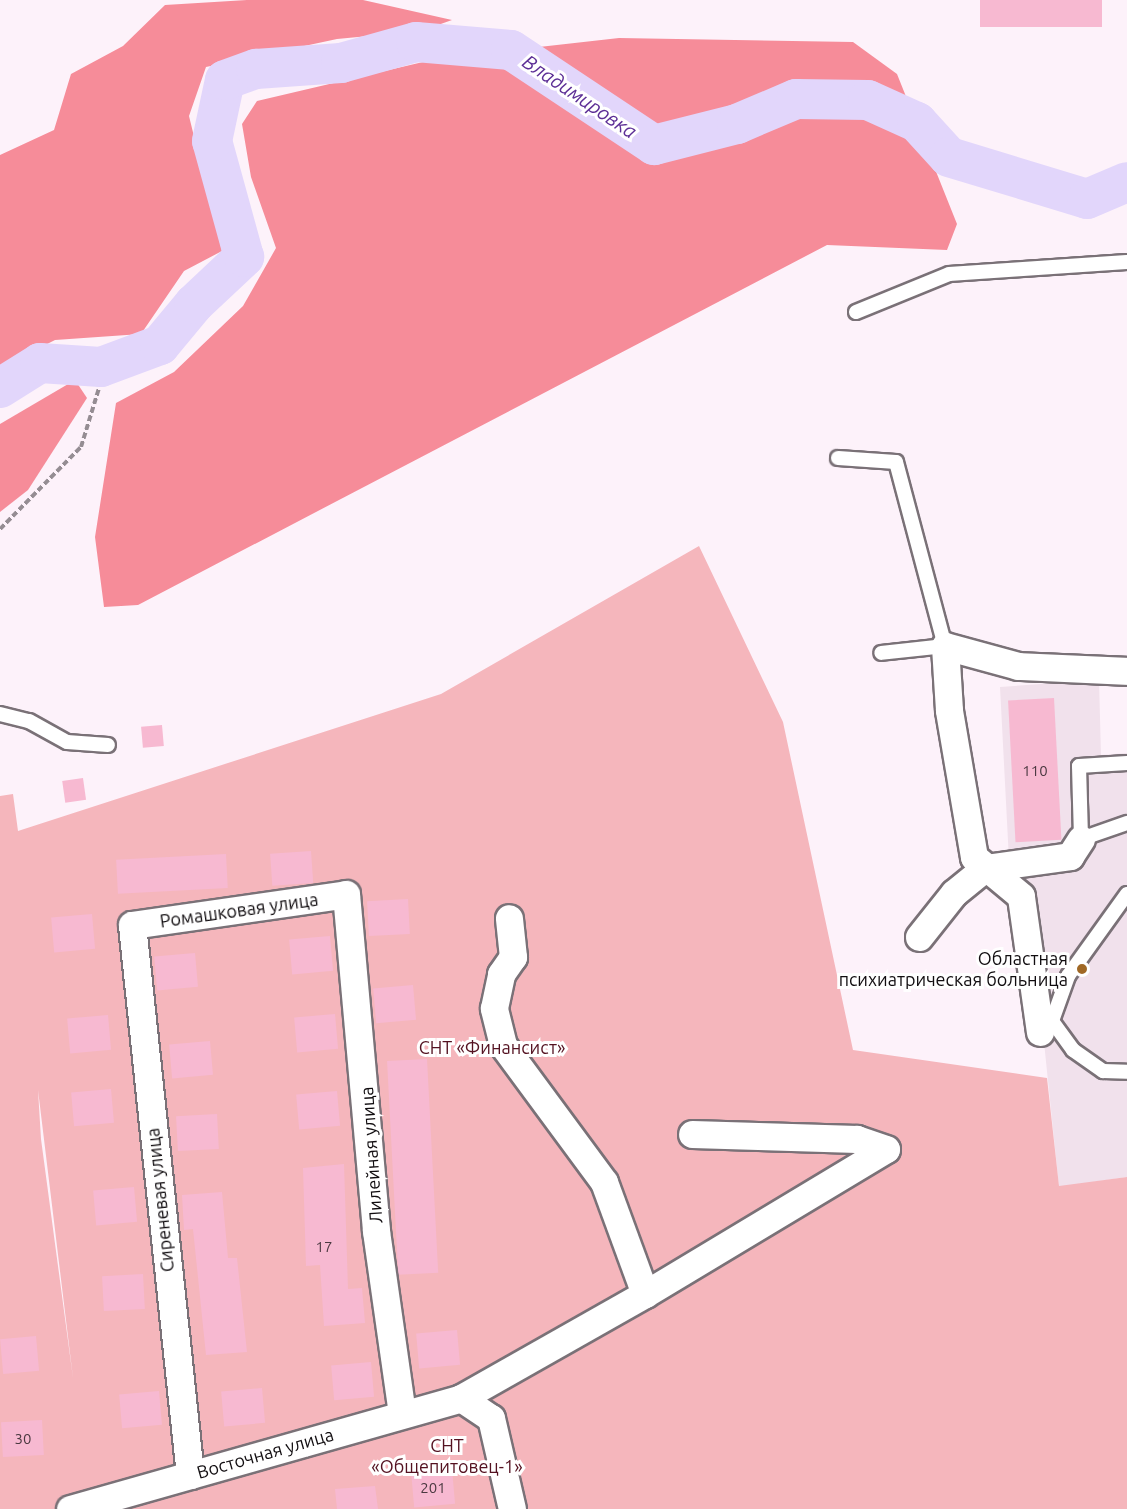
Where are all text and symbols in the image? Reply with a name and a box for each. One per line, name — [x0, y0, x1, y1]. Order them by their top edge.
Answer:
water label: Владимировка — [518, 49, 642, 143]
house number: 110 — [1022, 762, 1048, 780]
street label: Ромашковая улица — [158, 888, 320, 932]
place label: Областная психиатрическая больница — [839, 948, 1068, 990]
marker: Областная психиатрическая больница — [1073, 960, 1091, 978]
park label: СНТ «Финансист» — [419, 1036, 565, 1058]
street label: Лилейная улица — [355, 1086, 387, 1224]
street label: Сиреневая улица — [142, 1127, 178, 1273]
house number: 17 — [316, 1238, 332, 1256]
street label: Восточная улица — [194, 1423, 336, 1483]
house number: 30 — [15, 1430, 31, 1448]
park label: СНТ «Общепитовец-1» — [371, 1435, 523, 1478]
house number: 201 — [420, 1479, 446, 1497]

